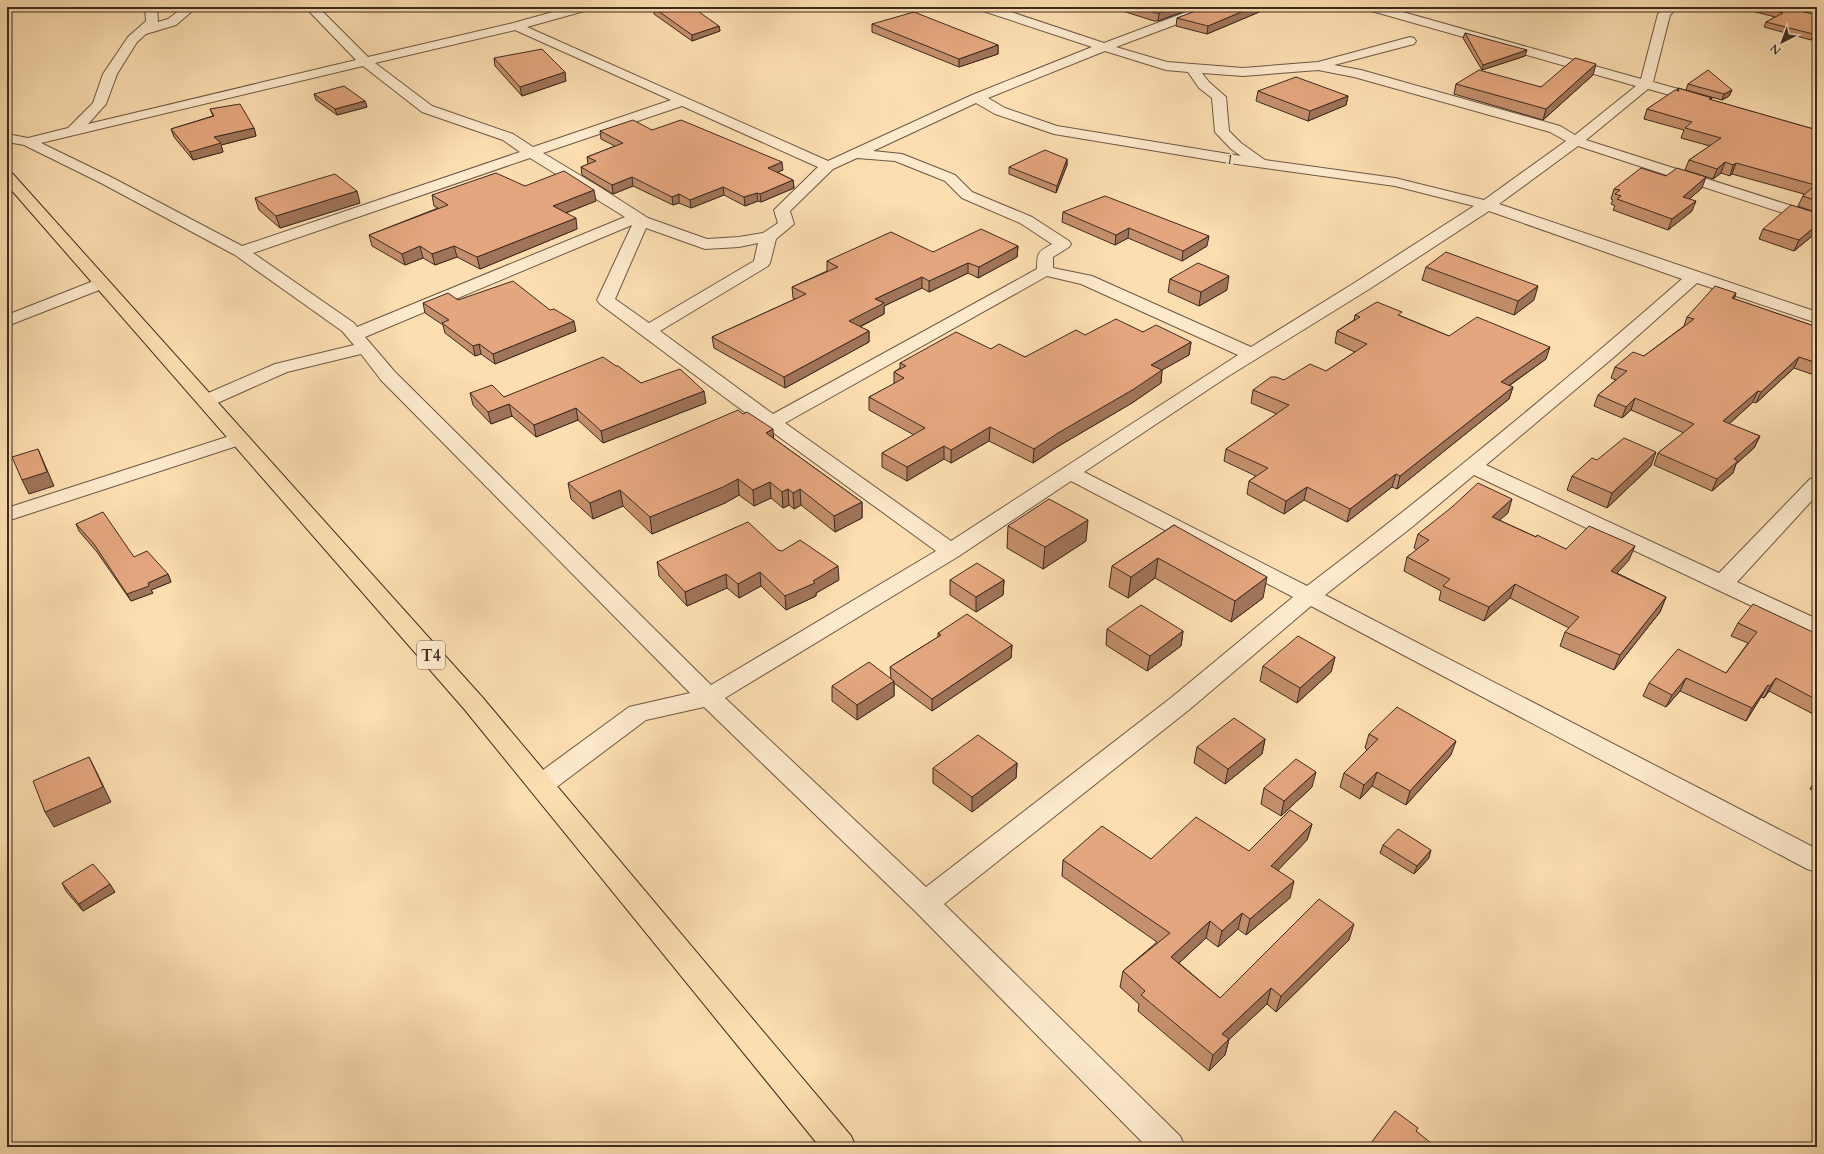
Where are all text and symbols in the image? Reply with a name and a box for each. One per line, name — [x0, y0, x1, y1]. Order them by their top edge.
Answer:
north arrow — [1762, 22, 1802, 62]
text: N — [1767, 40, 1784, 58]
street label: 1 — [1225, 150, 1235, 169]
road number: T4 — [417, 641, 445, 669]

